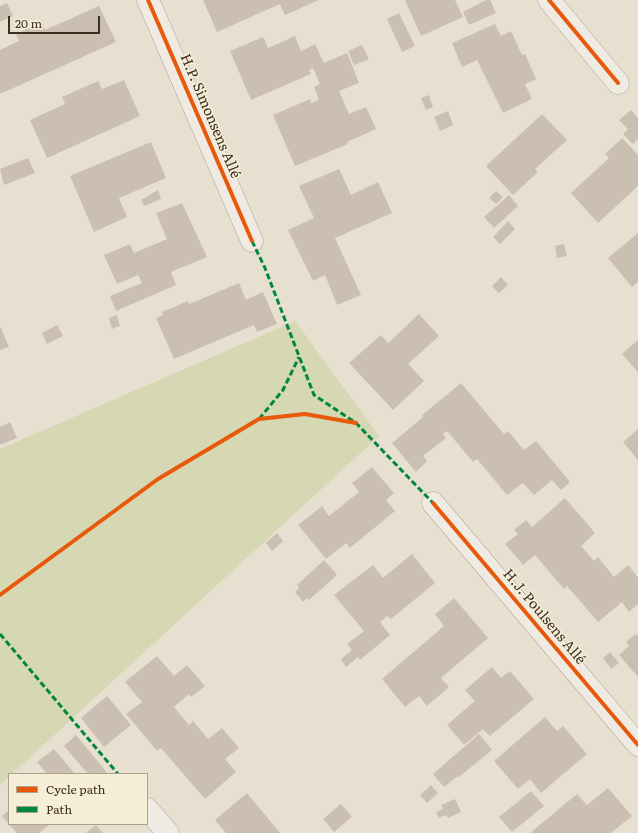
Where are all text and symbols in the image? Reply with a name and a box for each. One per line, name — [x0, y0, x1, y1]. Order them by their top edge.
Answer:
scale bar — [10, 8, 102, 34]
text: 20 m — [15, 14, 42, 32]
street label: H.P. Simonsens Allé — [176, 51, 244, 181]
street label: H.J. Poulsens Allé — [499, 566, 589, 668]
legend — [8, 773, 148, 825]
text: Cycle path — [46, 780, 106, 798]
text: Path — [46, 800, 72, 818]

